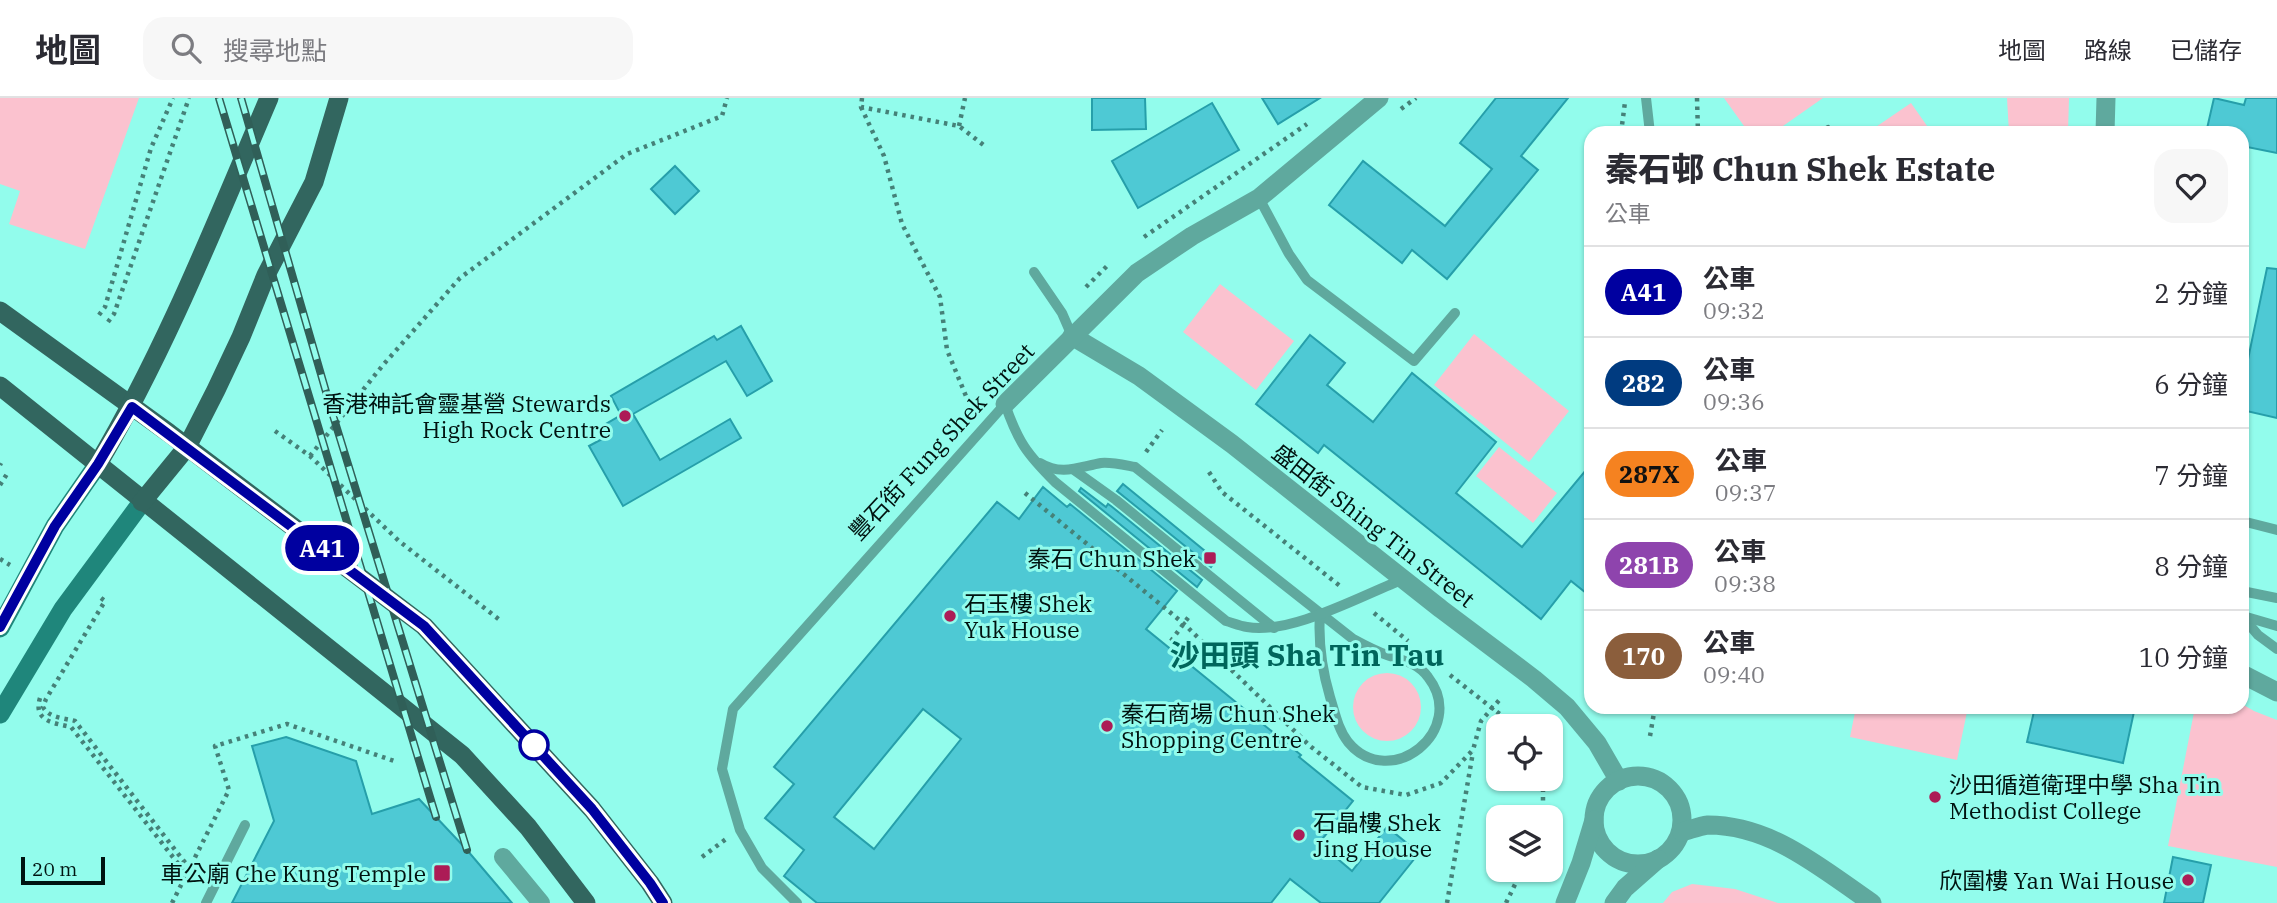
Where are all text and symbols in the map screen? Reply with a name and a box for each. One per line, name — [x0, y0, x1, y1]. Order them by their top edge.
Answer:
search box — [143, 17, 633, 80]
text: 地圖 — [35, 28, 101, 71]
icon: search — [167, 29, 205, 67]
text: 搜尋地點 — [223, 33, 327, 67]
text: 地圖 — [1998, 34, 2046, 66]
text: 路線 — [2084, 34, 2132, 66]
text: 已儲存 — [2170, 34, 2242, 66]
text: 秦石邨 Chun Shek Estate — [1605, 147, 1995, 190]
button: heart — [2154, 149, 2228, 223]
text: 公車 — [1605, 198, 1651, 228]
text: 公車 — [1703, 261, 1755, 295]
text: A41 — [1621, 276, 1666, 308]
text: 2 分鐘 — [2154, 276, 2228, 310]
text: 09:32 — [1703, 295, 1765, 325]
street label: 豐石街 Fung Shek Street — [842, 336, 1040, 546]
text: 公車 — [1703, 352, 1755, 386]
text: 282 — [1622, 367, 1665, 399]
text: 6 分鐘 — [2154, 367, 2228, 401]
text: 09:36 — [1703, 386, 1765, 416]
place label: 香港神託會靈基營 Stewards High Rock Centre — [322, 388, 611, 444]
marker: 香港神託會靈基營 Stewards High Rock Centre — [617, 408, 633, 424]
street label: 盛田街 Shing Tin Street — [1267, 437, 1481, 613]
text: 公車 — [1715, 443, 1767, 477]
text: 287X — [1619, 458, 1680, 490]
text: 7 分鐘 — [2154, 458, 2228, 492]
text: 09:37 — [1715, 477, 1776, 507]
line badge: A41 — [282, 525, 362, 571]
text: A41 — [299, 532, 345, 564]
text: 公車 — [1714, 534, 1766, 568]
place label: 秦石 Chun Shek — [1027, 543, 1197, 573]
text: 281B — [1619, 549, 1679, 581]
text: 8 分鐘 — [2154, 549, 2228, 583]
marker: 秦石 Chun Shek — [1202, 550, 1218, 566]
text: 09:38 — [1714, 568, 1776, 598]
place label: 石玉樓 Shek Yuk House — [964, 588, 1093, 644]
marker: 石玉樓 Shek Yuk House — [942, 608, 958, 624]
text: 公車 — [1703, 625, 1755, 659]
district label: 沙田頭 Sha Tin Tau — [1170, 635, 1444, 674]
text: 170 — [1622, 640, 1665, 672]
text: 10 分鐘 — [2139, 640, 2228, 674]
text: 09:40 — [1703, 659, 1765, 689]
place label: 秦石商場 Chun Shek Shopping Centre — [1121, 698, 1336, 754]
map controls — [1486, 714, 1563, 882]
button: locate — [1486, 714, 1563, 791]
marker: 秦石商場 Chun Shek Shopping Centre — [1099, 718, 1115, 734]
unlabelled marker — [519, 730, 549, 760]
place label: 沙田循道衛理中學 Sha Tin Methodist College — [1949, 769, 2221, 825]
marker: 沙田循道衛理中學 Sha Tin Methodist College — [1927, 789, 1943, 805]
button: layers — [1486, 805, 1563, 882]
place label: 石晶樓 Shek Jing House — [1313, 807, 1442, 863]
marker: 石晶樓 Shek Jing House — [1291, 827, 1307, 843]
scale bar — [21, 854, 105, 886]
text: 20 m — [32, 857, 77, 881]
place label: 車公廟 Che Kung Temple — [161, 858, 426, 888]
marker: 車公廟 Che Kung Temple — [432, 863, 452, 883]
place label: 欣圍樓 Yan Wai House — [1939, 865, 2174, 895]
marker: 欣圍樓 Yan Wai House — [2180, 872, 2196, 888]

